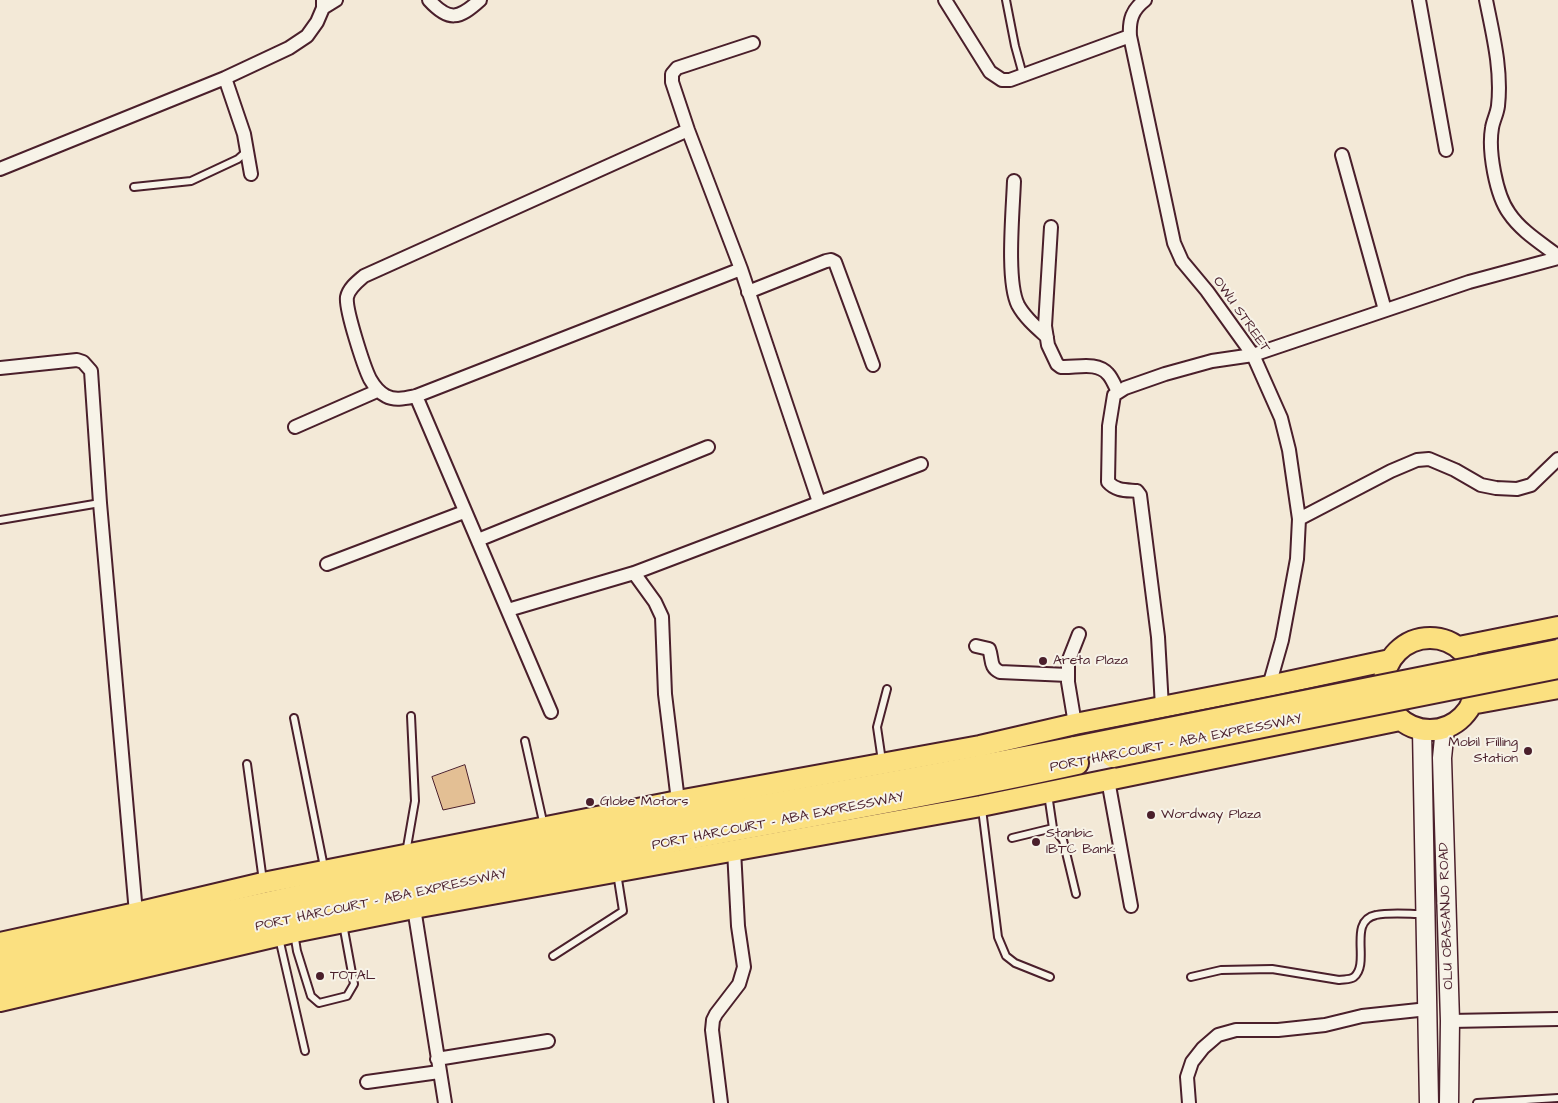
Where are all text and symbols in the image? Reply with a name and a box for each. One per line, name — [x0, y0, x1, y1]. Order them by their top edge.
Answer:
street label: OWU STREET — [1209, 274, 1273, 356]
place label: Areta Plaza — [1053, 653, 1128, 669]
marker: Areta Plaza — [1037, 655, 1049, 667]
street label: PORT HARCOURT - ABA EXPRESSWAY — [1049, 711, 1303, 777]
place label: Mobil Filling Station — [1448, 735, 1518, 768]
marker: Mobil Filling Station — [1522, 745, 1534, 757]
street label: PORT HARCOURT - ABA EXPRESSWAY — [651, 789, 905, 855]
place label: Globe Motors — [600, 794, 689, 810]
marker: Globe Motors — [584, 796, 596, 808]
place label: Wordway Plaza — [1161, 807, 1261, 823]
marker: Wordway Plaza — [1145, 809, 1157, 821]
place label: Stanbic IBTC Bank — [1046, 826, 1115, 859]
marker: Stanbic IBTC Bank — [1030, 836, 1042, 848]
street label: OLU OBASANJO ROAD — [1436, 842, 1458, 990]
street label: PORT HARCOURT - ABA EXPRESSWAY — [254, 866, 508, 936]
place label: TOTAL — [330, 968, 375, 984]
marker: TOTAL — [314, 970, 326, 982]

